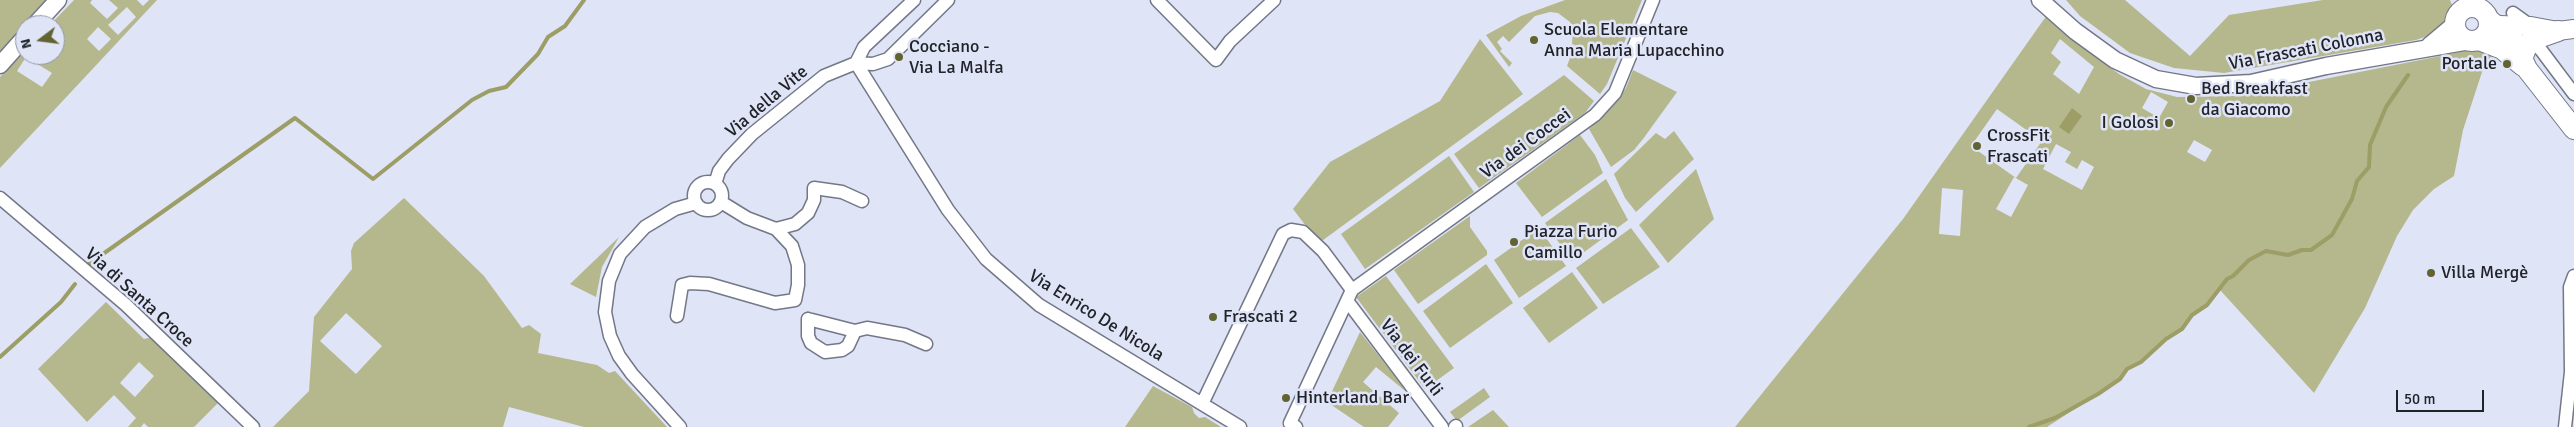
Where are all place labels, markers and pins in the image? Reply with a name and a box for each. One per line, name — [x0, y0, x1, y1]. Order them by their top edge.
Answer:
place label: Scuola Elementare Anna Maria Lupacchino — [1544, 19, 1724, 62]
marker: Scuola Elementare Anna Maria Lupacchino — [1528, 34, 1540, 46]
place label: Cocciano - Via La Malfa — [909, 36, 1004, 78]
marker: Cocciano - Via La Malfa — [893, 51, 905, 63]
place label: Portale — [2441, 53, 2497, 75]
marker: Portale — [2501, 58, 2513, 70]
place label: Bed Breakfast da Giacomo — [2201, 78, 2308, 120]
marker: Bed Breakfast da Giacomo — [2185, 93, 2197, 105]
place label: I Golosi — [2102, 112, 2159, 134]
marker: I Golosi — [2163, 117, 2175, 129]
place label: CrossFit Frascati — [1987, 125, 2050, 168]
marker: CrossFit Frascati — [1971, 140, 1983, 152]
place label: Piazza Furio Camillo — [1524, 221, 1617, 264]
marker: Piazza Furio Camillo — [1508, 236, 1520, 248]
place label: Villa Mergè — [2441, 262, 2528, 284]
marker: Villa Mergè — [2425, 267, 2437, 279]
place label: Frascati 2 — [1223, 306, 1298, 328]
marker: Frascati 2 — [1207, 311, 1219, 323]
place label: Hinterland Bar — [1296, 387, 1409, 409]
marker: Hinterland Bar — [1280, 392, 1292, 404]

